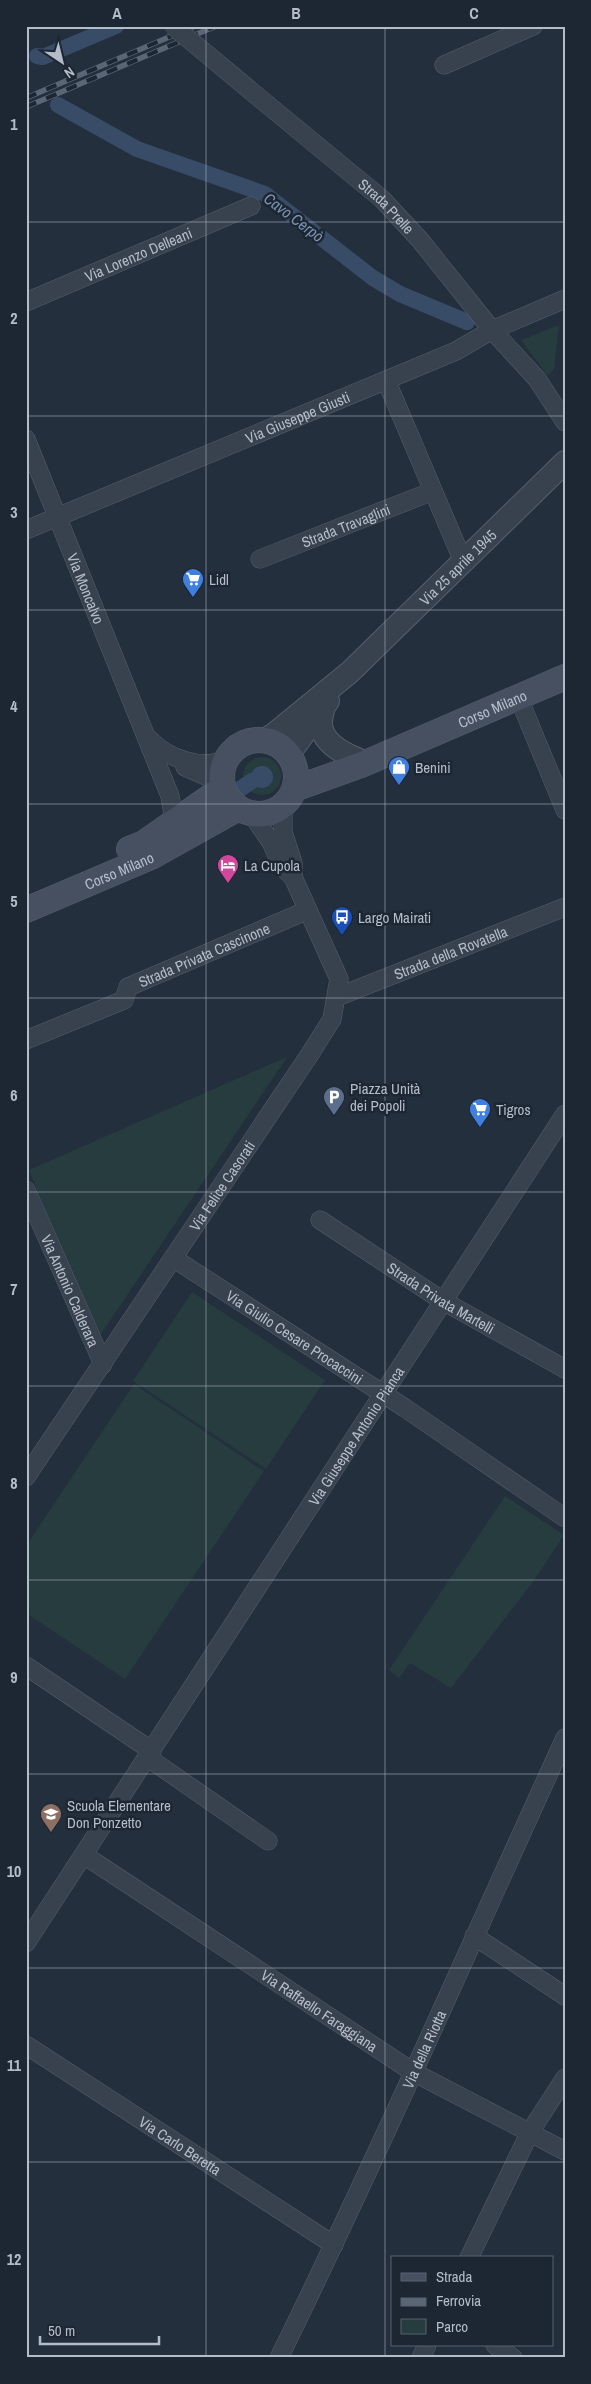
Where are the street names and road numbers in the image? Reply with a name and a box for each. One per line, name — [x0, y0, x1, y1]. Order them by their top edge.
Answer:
street label: Strada Prelle — [354, 173, 419, 238]
street label: Via Lorenzo Delleani — [81, 222, 195, 286]
street label: Via Giuseppe Giusti — [242, 386, 353, 448]
street label: Strada Travaglini — [298, 498, 393, 552]
street label: Via 25 aprile 1945 — [414, 524, 501, 610]
street label: Via Moncalvo — [63, 550, 110, 627]
street label: Corso Milano — [454, 684, 530, 733]
street label: Corso Milano — [81, 846, 157, 894]
street label: Strada Privata Cascinone — [135, 917, 273, 992]
street label: Strada della Rovatella — [391, 920, 510, 984]
street label: Via Felice Casorati — [184, 1136, 260, 1235]
street label: Via Antonio Calderara — [36, 1231, 105, 1350]
street label: Strada Privata Martelli — [383, 1257, 499, 1338]
street label: Via Giulio Cesare Procaccini — [222, 1285, 367, 1389]
street label: Via Giuseppe Antonio Pianca — [303, 1362, 409, 1509]
street label: Via Raffaello Faraggiana — [257, 1964, 382, 2057]
street label: Via della Riotta — [397, 2007, 451, 2092]
street label: Via Carlo Beretta — [135, 2111, 226, 2180]

